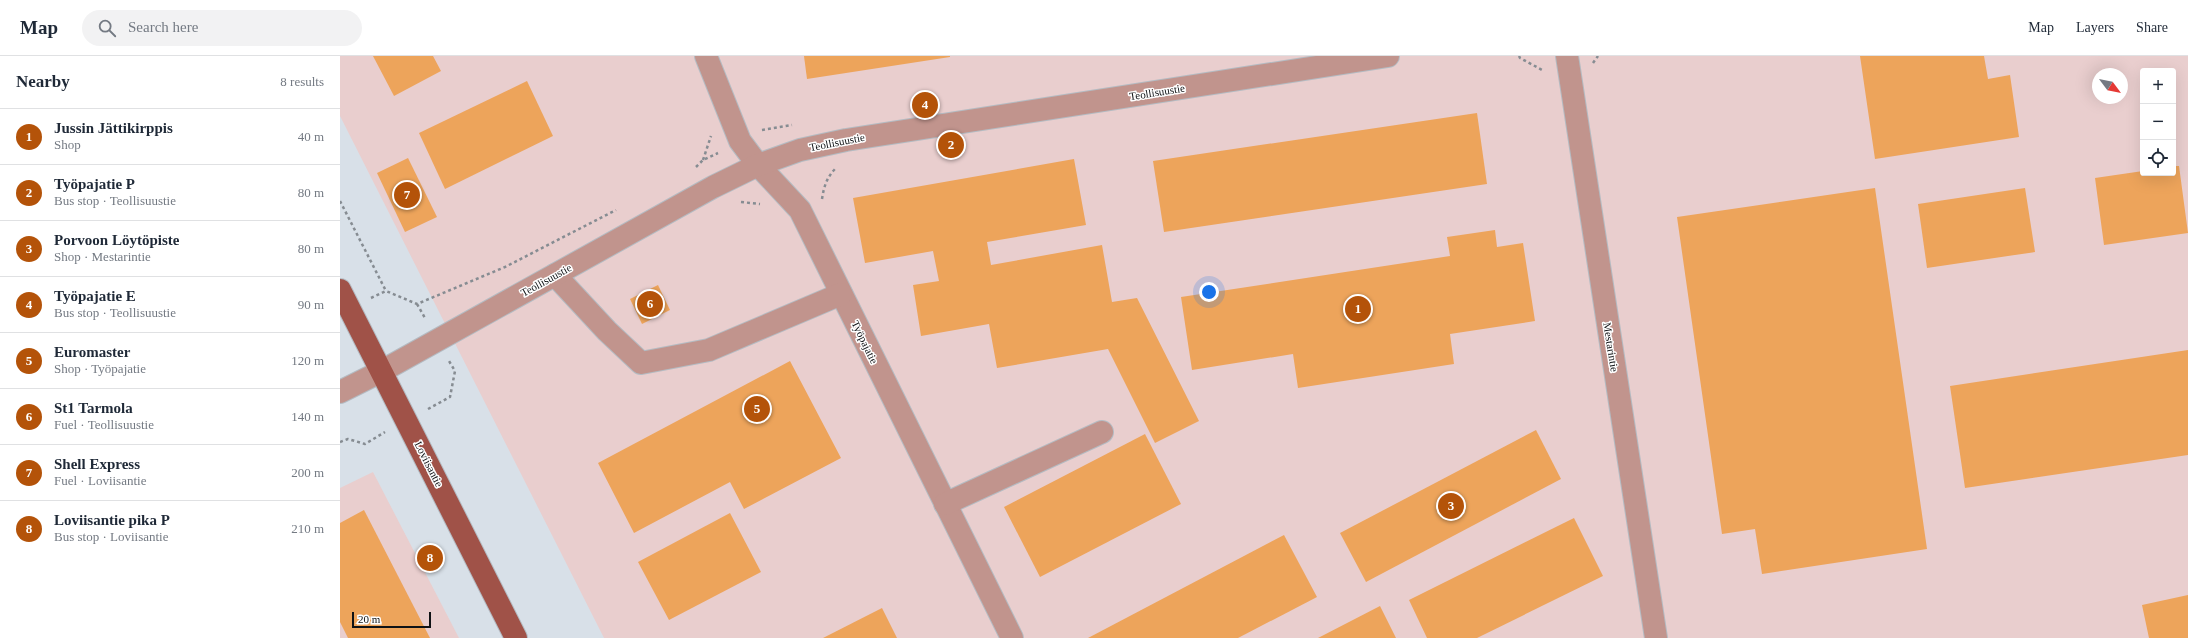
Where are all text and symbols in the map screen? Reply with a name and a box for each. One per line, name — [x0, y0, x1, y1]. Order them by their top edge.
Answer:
search box — [82, 10, 362, 46]
text: Map — [20, 17, 58, 38]
icon: search — [96, 17, 118, 39]
text: Search here — [128, 19, 198, 35]
text: Map — [2028, 20, 2054, 35]
text: Layers — [2076, 20, 2114, 35]
text: Share — [2136, 20, 2168, 35]
north arrow — [2092, 68, 2128, 104]
map controls — [2140, 68, 2176, 176]
button: + — [2140, 68, 2176, 104]
text: Nearby — [16, 72, 70, 91]
text: 8 results — [280, 74, 324, 89]
street label: Teollisuustie — [1128, 82, 1186, 102]
pin: 4 — [912, 90, 938, 120]
button: − — [2140, 104, 2176, 140]
text: Jussin Jättikirppis — [54, 120, 173, 136]
text: 1 — [26, 129, 32, 144]
text: 40 m — [298, 129, 324, 144]
pin: 2 — [938, 130, 964, 160]
street label: Teollisuustie — [808, 131, 866, 153]
text: Shop — [54, 137, 81, 152]
button: locate — [2140, 140, 2176, 176]
text: Työpajatie P — [54, 176, 135, 192]
pin: 7 — [394, 180, 420, 210]
text: 2 — [26, 185, 32, 200]
text: 80 m — [298, 185, 324, 200]
text: Bus stop · Teollisuustie — [54, 193, 176, 208]
text: Porvoon Löytöpiste — [54, 232, 179, 248]
text: 3 — [26, 241, 32, 256]
text: 80 m — [298, 241, 324, 256]
text: Shop · Mestarintie — [54, 249, 151, 264]
street label: Teollisuustie — [519, 261, 574, 299]
your location — [1199, 282, 1219, 302]
text: Työpajatie E — [54, 288, 136, 304]
pin: 6 — [637, 289, 663, 319]
pin: 1 — [1345, 294, 1371, 324]
text: 4 — [26, 297, 32, 312]
text: 90 m — [298, 297, 324, 312]
text: Bus stop · Teollisuustie — [54, 305, 176, 320]
street label: Työpajatie — [849, 319, 881, 366]
street label: Mestarintie — [1601, 321, 1621, 373]
text: Euromaster — [54, 344, 130, 360]
text: 5 — [26, 353, 32, 368]
text: 120 m — [291, 353, 324, 368]
text: Shop · Työpajatie — [54, 361, 146, 376]
pin: 5 — [744, 394, 770, 424]
text: St1 Tarmola — [54, 400, 133, 416]
text: 6 — [26, 409, 32, 424]
text: 140 m — [291, 409, 324, 424]
text: Fuel · Teollisuustie — [54, 417, 154, 432]
street label: Loviisantie — [412, 439, 446, 489]
text: Shell Express — [54, 456, 140, 472]
text: 7 — [26, 465, 32, 480]
text: 200 m — [291, 465, 324, 480]
text: Fuel · Loviisantie — [54, 473, 146, 488]
pin: 3 — [1438, 491, 1464, 521]
text: Loviisantie pika P — [54, 512, 170, 528]
text: 8 — [26, 521, 32, 536]
text: 210 m — [291, 521, 324, 536]
text: Bus stop · Loviisantie — [54, 529, 168, 544]
pin: 8 — [417, 543, 443, 573]
scale bar — [352, 610, 431, 629]
text: 20 m — [358, 613, 380, 625]

